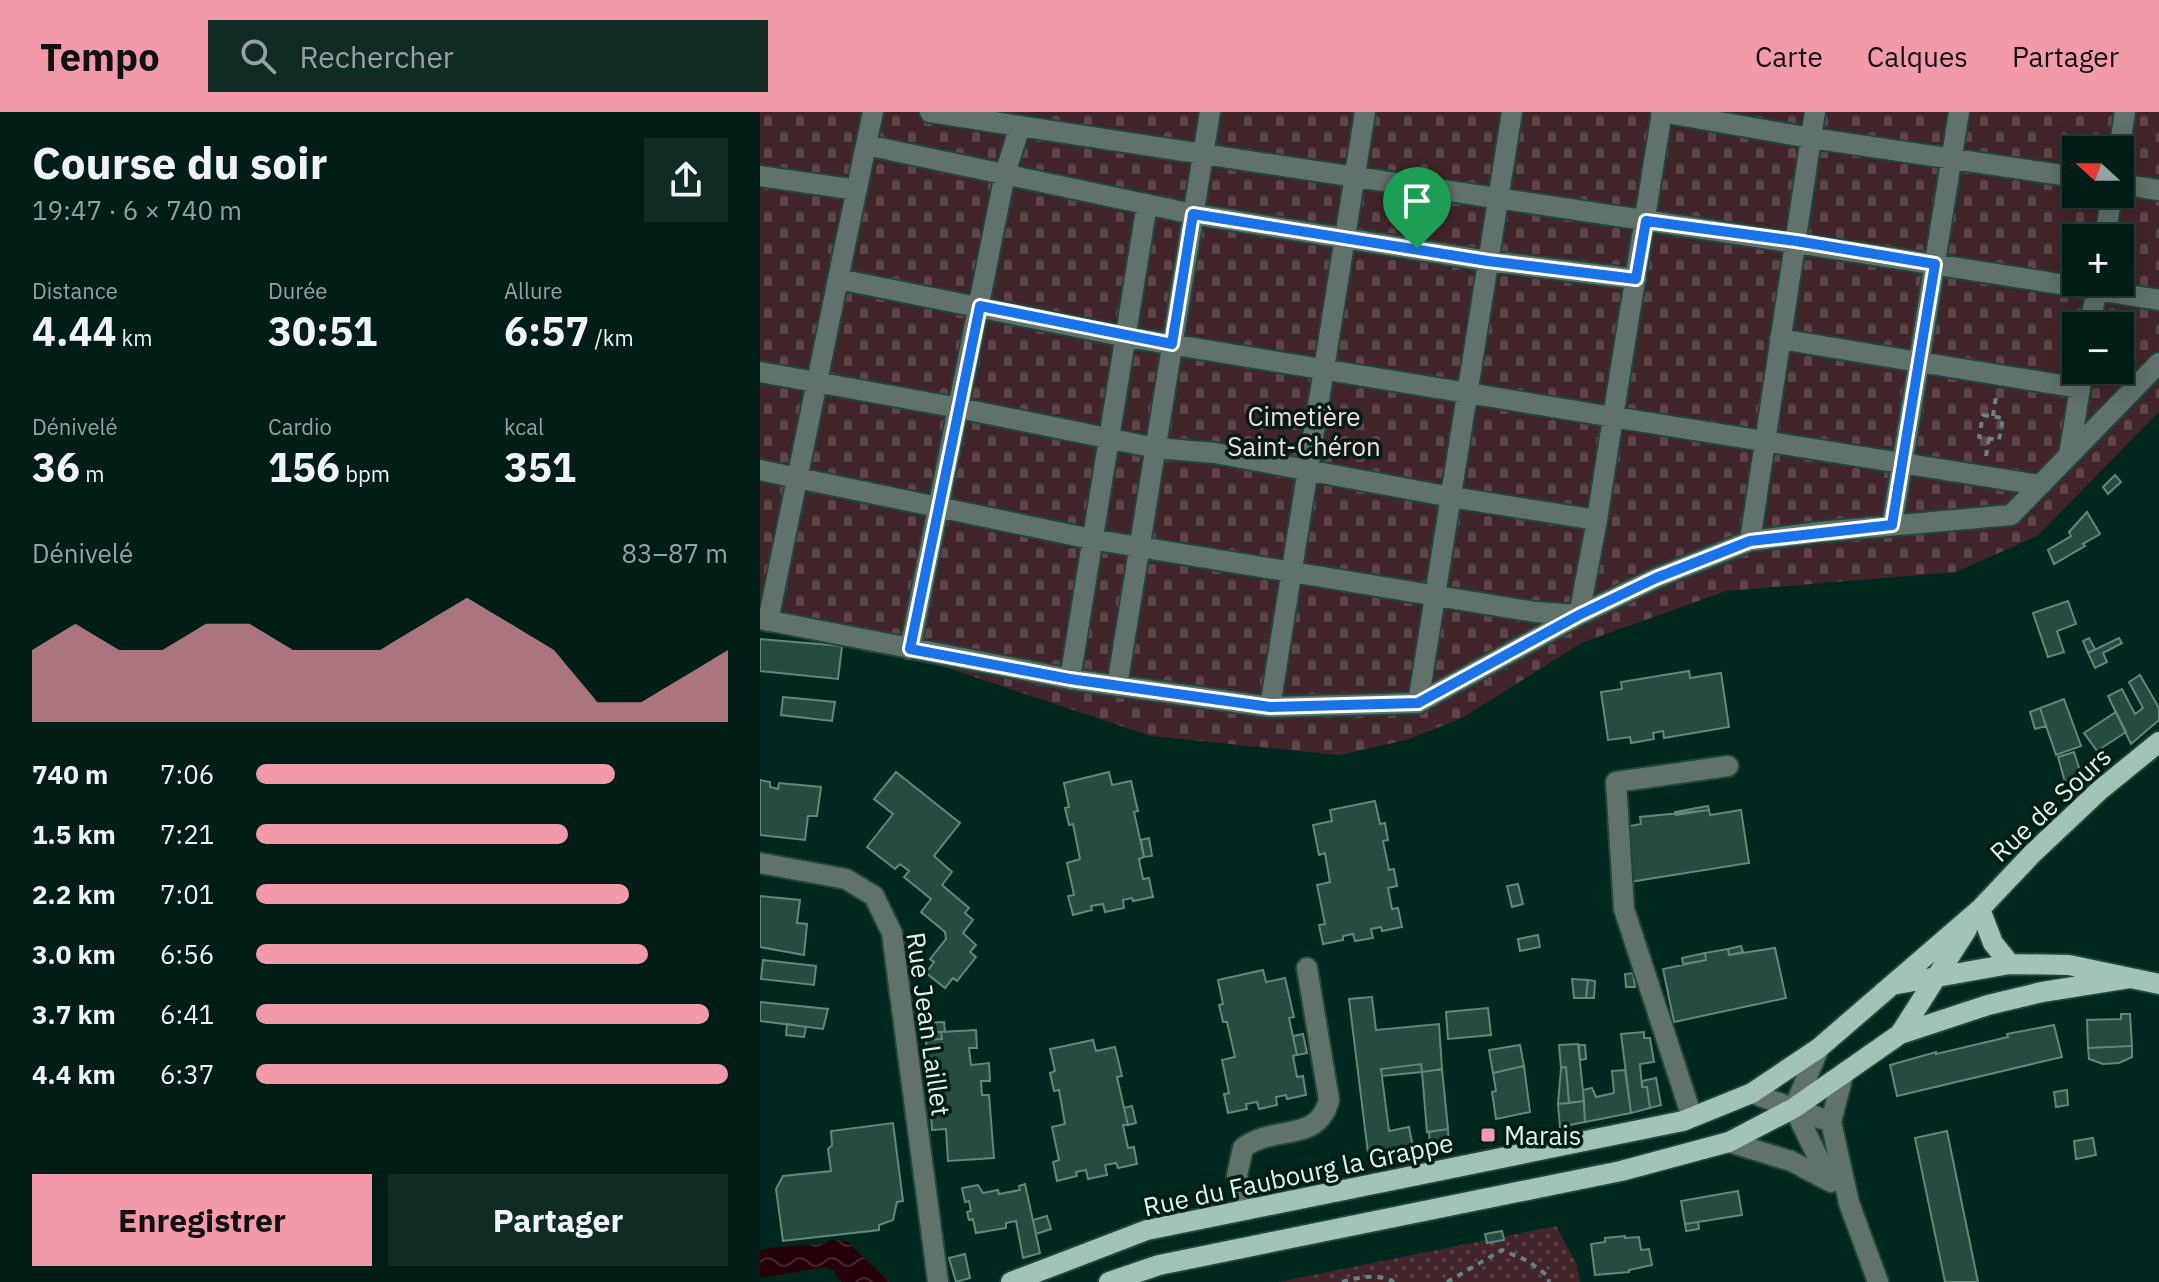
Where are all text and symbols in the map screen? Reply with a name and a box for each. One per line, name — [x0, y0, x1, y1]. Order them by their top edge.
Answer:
search box — [208, 20, 768, 92]
text: Tempo — [40, 32, 160, 81]
icon: search — [236, 34, 280, 78]
text: Rechercher — [300, 37, 454, 76]
text: Carte — [1755, 38, 1823, 75]
text: Calques — [1867, 38, 1968, 75]
text: Partager — [2012, 38, 2119, 75]
text: Course du soir — [32, 134, 327, 191]
north arrow — [2062, 136, 2134, 208]
map controls — [2062, 136, 2134, 384]
button: share — [644, 138, 728, 222]
pin — [1383, 167, 1451, 249]
icon: arrive — [1395, 179, 1439, 223]
text: 19:47 · 6 × 740 m — [32, 193, 242, 227]
button: + — [2062, 224, 2134, 296]
text: Distance — [32, 276, 118, 305]
text: Durée — [268, 276, 327, 305]
text: Allure — [504, 276, 563, 305]
text: 4.44 — [32, 305, 116, 357]
text: 30:51 — [268, 305, 377, 357]
text: 6:57 — [504, 305, 589, 357]
button: − — [2062, 312, 2134, 384]
text: km — [116, 323, 152, 352]
text: /km — [589, 323, 634, 352]
park label: Cimetière Saint-Chéron — [1227, 399, 1381, 463]
text: Dénivelé — [32, 412, 118, 441]
text: Cardio — [268, 412, 332, 441]
text: kcal — [504, 412, 544, 441]
text: 36 — [32, 441, 80, 493]
text: 156 — [268, 441, 340, 493]
text: 351 — [504, 441, 576, 493]
text: m — [80, 459, 104, 488]
text: bpm — [340, 459, 390, 488]
text: Dénivelé — [32, 536, 133, 570]
text: 83–87 m — [621, 536, 728, 570]
street label: Rue de Sours — [1982, 739, 2118, 869]
text: 740 m — [32, 757, 108, 791]
text: 7:06 — [160, 757, 214, 791]
text: 1.5 km — [32, 817, 116, 851]
text: 7:21 — [160, 817, 214, 851]
text: 2.2 km — [32, 877, 116, 911]
text: 7:01 — [160, 877, 214, 911]
street label: Rue Jean Laillet — [899, 930, 959, 1118]
text: 3.0 km — [32, 937, 116, 971]
text: 6:56 — [160, 937, 214, 971]
text: 3.7 km — [32, 997, 116, 1031]
text: 6:41 — [160, 997, 214, 1031]
text: 4.4 km — [32, 1057, 116, 1091]
text: 6:37 — [160, 1057, 214, 1091]
place label: Marais — [1504, 1118, 1581, 1152]
street label: Rue du Faubourg la Grappe — [1140, 1125, 1456, 1223]
marker: Marais — [1479, 1126, 1497, 1144]
button: Enregistrer — [32, 1174, 372, 1266]
button: Partager — [388, 1174, 728, 1266]

